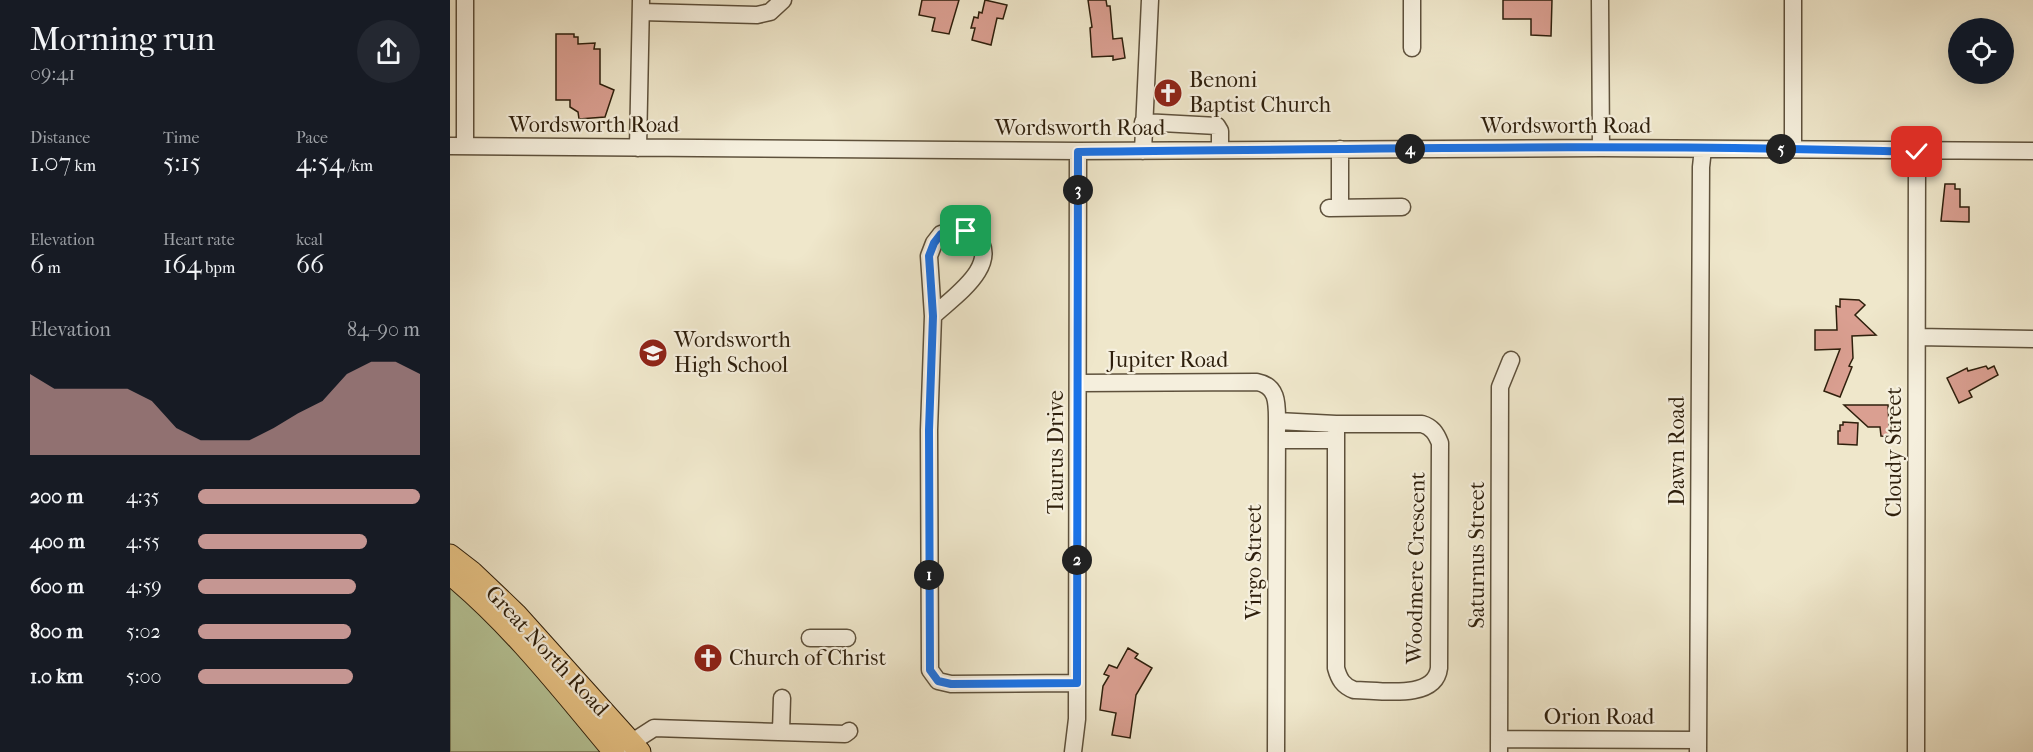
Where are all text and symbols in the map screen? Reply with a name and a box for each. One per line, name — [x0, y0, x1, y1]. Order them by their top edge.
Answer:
map controls — [1948, 18, 2014, 84]
button: locate — [1948, 18, 2014, 84]
text: Morning run — [30, 20, 215, 59]
button: share — [357, 20, 420, 83]
text: 09:41 — [30, 62, 75, 85]
place label: Benoni Baptist Church — [1189, 67, 1332, 118]
church icon: Benoni Baptist Church — [1152, 77, 1184, 109]
street label: Wordsworth Road — [508, 112, 680, 138]
street label: Wordsworth Road — [1480, 113, 1652, 139]
street label: Wordsworth Road — [994, 115, 1166, 141]
pin — [1891, 126, 1942, 177]
text: Distance — [30, 128, 90, 147]
text: Time — [163, 128, 199, 147]
text: Pace — [296, 128, 328, 147]
pin: 4 — [1395, 134, 1425, 164]
pin: 5 — [1766, 134, 1796, 164]
icon: check — [1900, 135, 1933, 168]
text: 4 — [1405, 139, 1415, 158]
text: 5 — [1778, 139, 1784, 158]
text: 1.07 — [30, 147, 71, 178]
text: 5:15 — [163, 147, 201, 178]
text: 4:54 — [296, 147, 344, 178]
text: km — [71, 156, 96, 175]
text: /km — [344, 156, 373, 175]
pin: 3 — [1063, 175, 1093, 205]
text: 3 — [1075, 180, 1081, 199]
pin — [940, 205, 991, 256]
icon: arrive — [949, 214, 982, 247]
text: Elevation — [30, 230, 95, 249]
text: Heart rate — [163, 230, 235, 249]
text: kcal — [296, 230, 323, 249]
text: 6 — [30, 249, 44, 280]
text: 164 — [163, 249, 202, 280]
text: 66 — [296, 249, 324, 280]
text: m — [44, 258, 61, 277]
text: bpm — [202, 258, 235, 277]
text: Elevation — [30, 318, 111, 341]
text: 84–90 m — [347, 318, 420, 341]
place label: Wordsworth High School — [673, 327, 792, 378]
school or university icon: Wordsworth High School — [637, 337, 669, 369]
street label: Jupiter Road — [1106, 347, 1229, 373]
street label: Cloudy Street — [1881, 387, 1907, 517]
street label: Taurus Drive — [1043, 390, 1069, 514]
street label: Dawn Road — [1664, 395, 1690, 506]
street label: Woodmere Crescent — [1401, 471, 1431, 665]
street label: Saturnus Street — [1464, 481, 1490, 629]
text: 200 m — [30, 485, 83, 508]
text: 4:35 — [126, 485, 160, 508]
street label: Virgo Street — [1241, 504, 1267, 621]
text: 400 m — [30, 530, 85, 553]
text: 4:55 — [126, 530, 160, 553]
pin: 2 — [1062, 545, 1092, 575]
text: 2 — [1073, 550, 1081, 569]
pin: 1 — [914, 560, 944, 590]
text: 1 — [926, 565, 932, 584]
text: 600 m — [30, 575, 84, 598]
text: 4:59 — [126, 575, 162, 598]
street label: Great North Road — [480, 580, 615, 722]
text: 800 m — [30, 620, 83, 643]
text: 5:02 — [126, 620, 161, 643]
church icon: Church of Christ — [692, 642, 724, 674]
place label: Church of Christ — [729, 645, 886, 671]
text: 1.0 km — [30, 665, 83, 688]
text: 5:00 — [126, 665, 162, 688]
street label: Orion Road — [1544, 704, 1655, 730]

